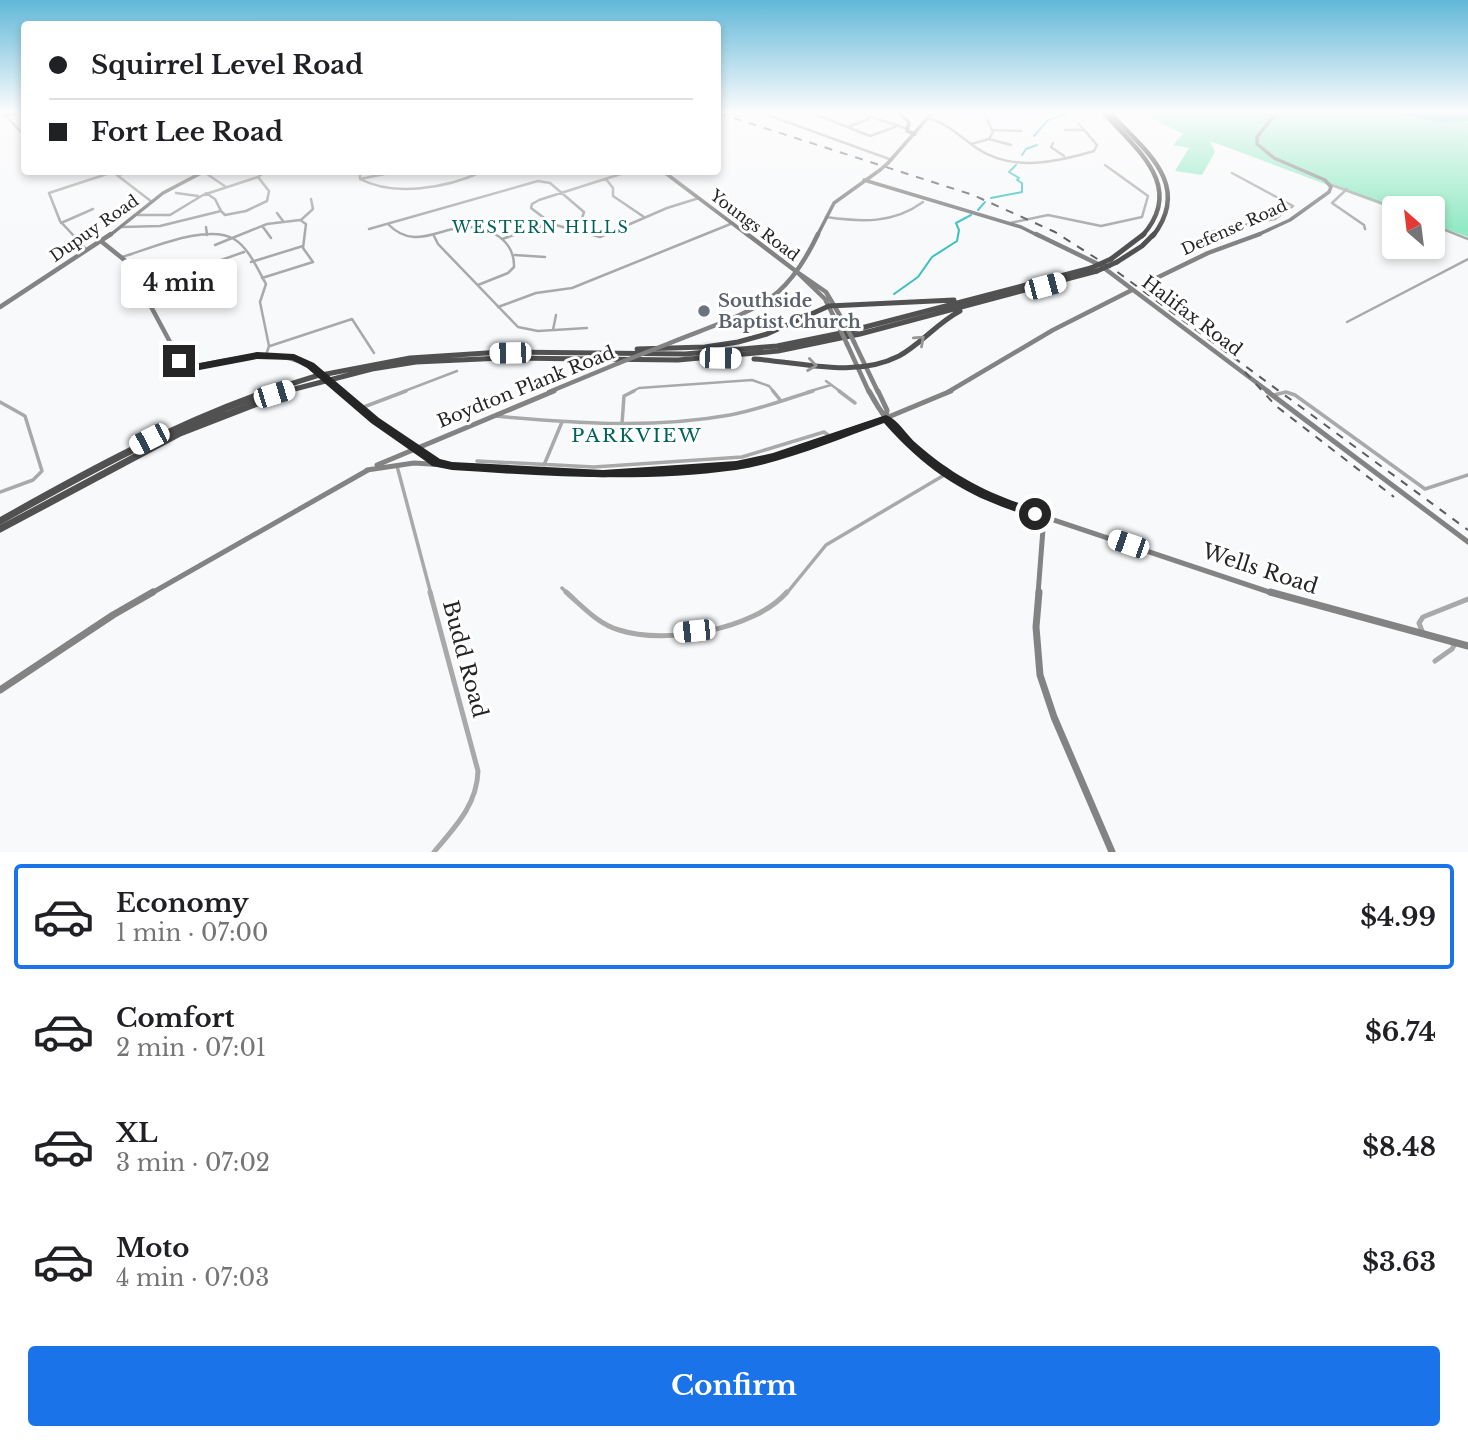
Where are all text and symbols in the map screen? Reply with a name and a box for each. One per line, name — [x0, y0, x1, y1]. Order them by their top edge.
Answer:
text: Squirrel Level Road — [91, 49, 363, 81]
text: Fort Lee Road — [91, 116, 283, 148]
street label: Youngs Road — [706, 184, 804, 265]
street label: Dupuy Road — [46, 190, 142, 266]
street label: Defense Road — [1178, 195, 1290, 259]
north arrow — [1382, 196, 1446, 259]
map controls — [1382, 196, 1445, 259]
district label: WESTERN HILLS — [451, 217, 630, 237]
callout: 4 min — [121, 260, 237, 308]
text: 4 min — [143, 269, 215, 297]
car — [1022, 270, 1069, 302]
street label: Halifax Road — [1138, 271, 1246, 361]
place label: Southside Baptist Church — [718, 290, 861, 333]
marker: Southside Baptist Church — [696, 303, 712, 319]
one-way arrow — [912, 336, 925, 348]
street label: Boydton Plank Road — [434, 341, 618, 433]
car — [489, 342, 532, 364]
route end — [163, 345, 195, 377]
car — [699, 347, 742, 369]
one-way arrow — [806, 357, 818, 372]
car — [251, 378, 298, 410]
car — [126, 420, 173, 458]
district label: PARKVIEW — [571, 424, 703, 447]
route start — [1019, 498, 1051, 530]
car — [1105, 527, 1152, 561]
street label: Wells Road — [1198, 538, 1321, 600]
street label: Budd Road — [437, 598, 493, 720]
car — [673, 618, 716, 644]
icon: car — [32, 885, 95, 948]
text: Economy — [116, 887, 249, 919]
text: $4.99 — [1360, 901, 1436, 933]
text: 1 min · 07:00 — [116, 919, 268, 947]
icon: car — [32, 1000, 95, 1063]
text: Comfort — [116, 1002, 234, 1034]
text: $6.74 — [1365, 1016, 1436, 1048]
text: 2 min · 07:01 — [116, 1034, 266, 1062]
icon: car — [32, 1115, 95, 1178]
text: XL — [116, 1117, 158, 1149]
text: $8.48 — [1362, 1131, 1436, 1163]
text: 3 min · 07:02 — [116, 1149, 270, 1177]
icon: car — [32, 1230, 95, 1293]
text: Moto — [116, 1232, 189, 1264]
text: $3.63 — [1362, 1246, 1436, 1278]
text: 4 min · 07:03 — [116, 1264, 269, 1292]
button: Confirm — [28, 1346, 1440, 1426]

